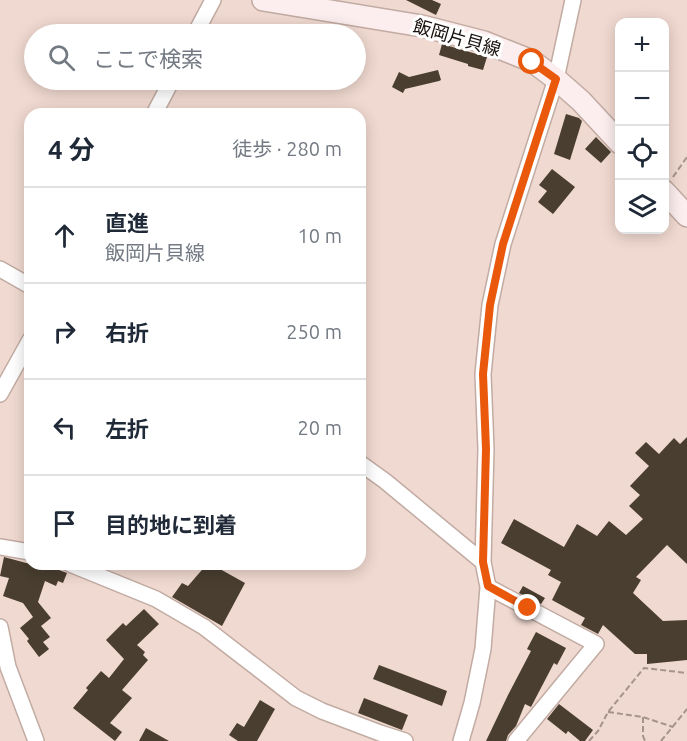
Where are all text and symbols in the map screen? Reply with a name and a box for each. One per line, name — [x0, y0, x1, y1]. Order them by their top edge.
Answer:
street label: 飯岡片貝線 — [411, 15, 503, 59]
map controls — [615, 18, 669, 234]
button: + — [615, 18, 669, 72]
search box — [24, 24, 366, 90]
icon: search — [45, 41, 78, 74]
text: ここで検索 — [93, 46, 203, 71]
route start — [518, 48, 544, 74]
button: − — [615, 72, 669, 126]
button: locate — [615, 126, 669, 180]
text: 4 分 — [48, 135, 95, 164]
text: 徒歩 · 280 m — [232, 137, 342, 160]
button: layers — [615, 180, 669, 234]
text: 直進 — [105, 210, 149, 235]
icon: ahead — [48, 219, 81, 252]
text: 10 m — [298, 224, 342, 247]
text: 飯岡片貝線 — [105, 241, 205, 264]
icon: right — [48, 315, 81, 348]
text: 右折 — [105, 320, 149, 345]
text: 250 m — [286, 320, 342, 343]
icon: left — [48, 411, 81, 444]
text: 左折 — [105, 416, 149, 441]
text: 20 m — [298, 416, 342, 439]
icon: arrive — [48, 507, 81, 540]
text: 目的地に到着 — [105, 512, 237, 537]
route end — [514, 594, 540, 620]

